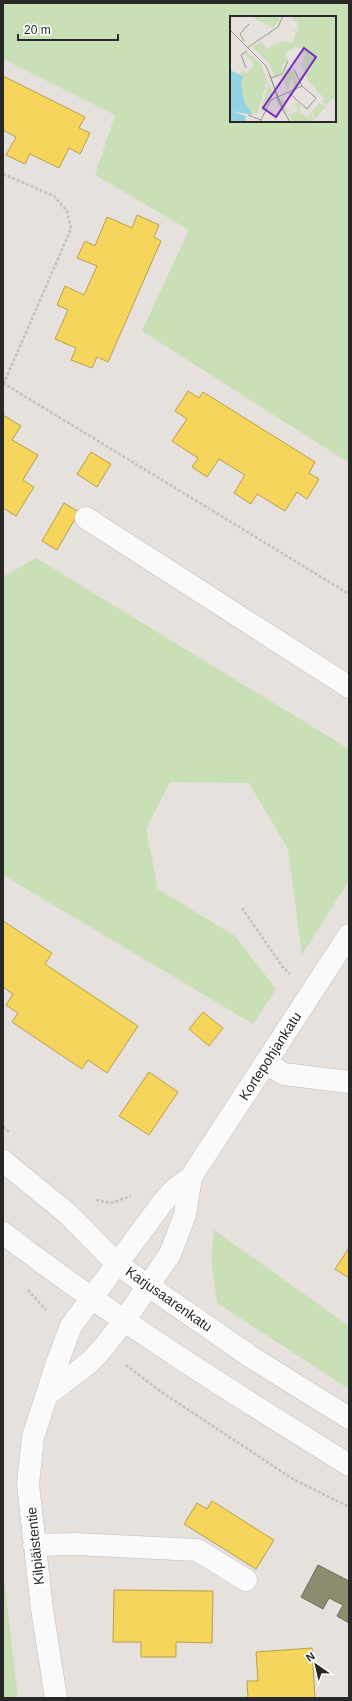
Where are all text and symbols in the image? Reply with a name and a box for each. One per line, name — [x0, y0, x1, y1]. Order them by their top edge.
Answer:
scale bar — [18, 16, 118, 42]
inset map — [230, 16, 336, 122]
text: 20 m — [24, 23, 51, 37]
street label: Kortepohjankatu — [236, 1009, 304, 1103]
street label: Karjusaarenkatu — [123, 1263, 215, 1335]
street label: Kilpiäistentie — [23, 1506, 47, 1586]
north arrow — [296, 1645, 336, 1685]
text: N — [304, 1649, 317, 1664]

